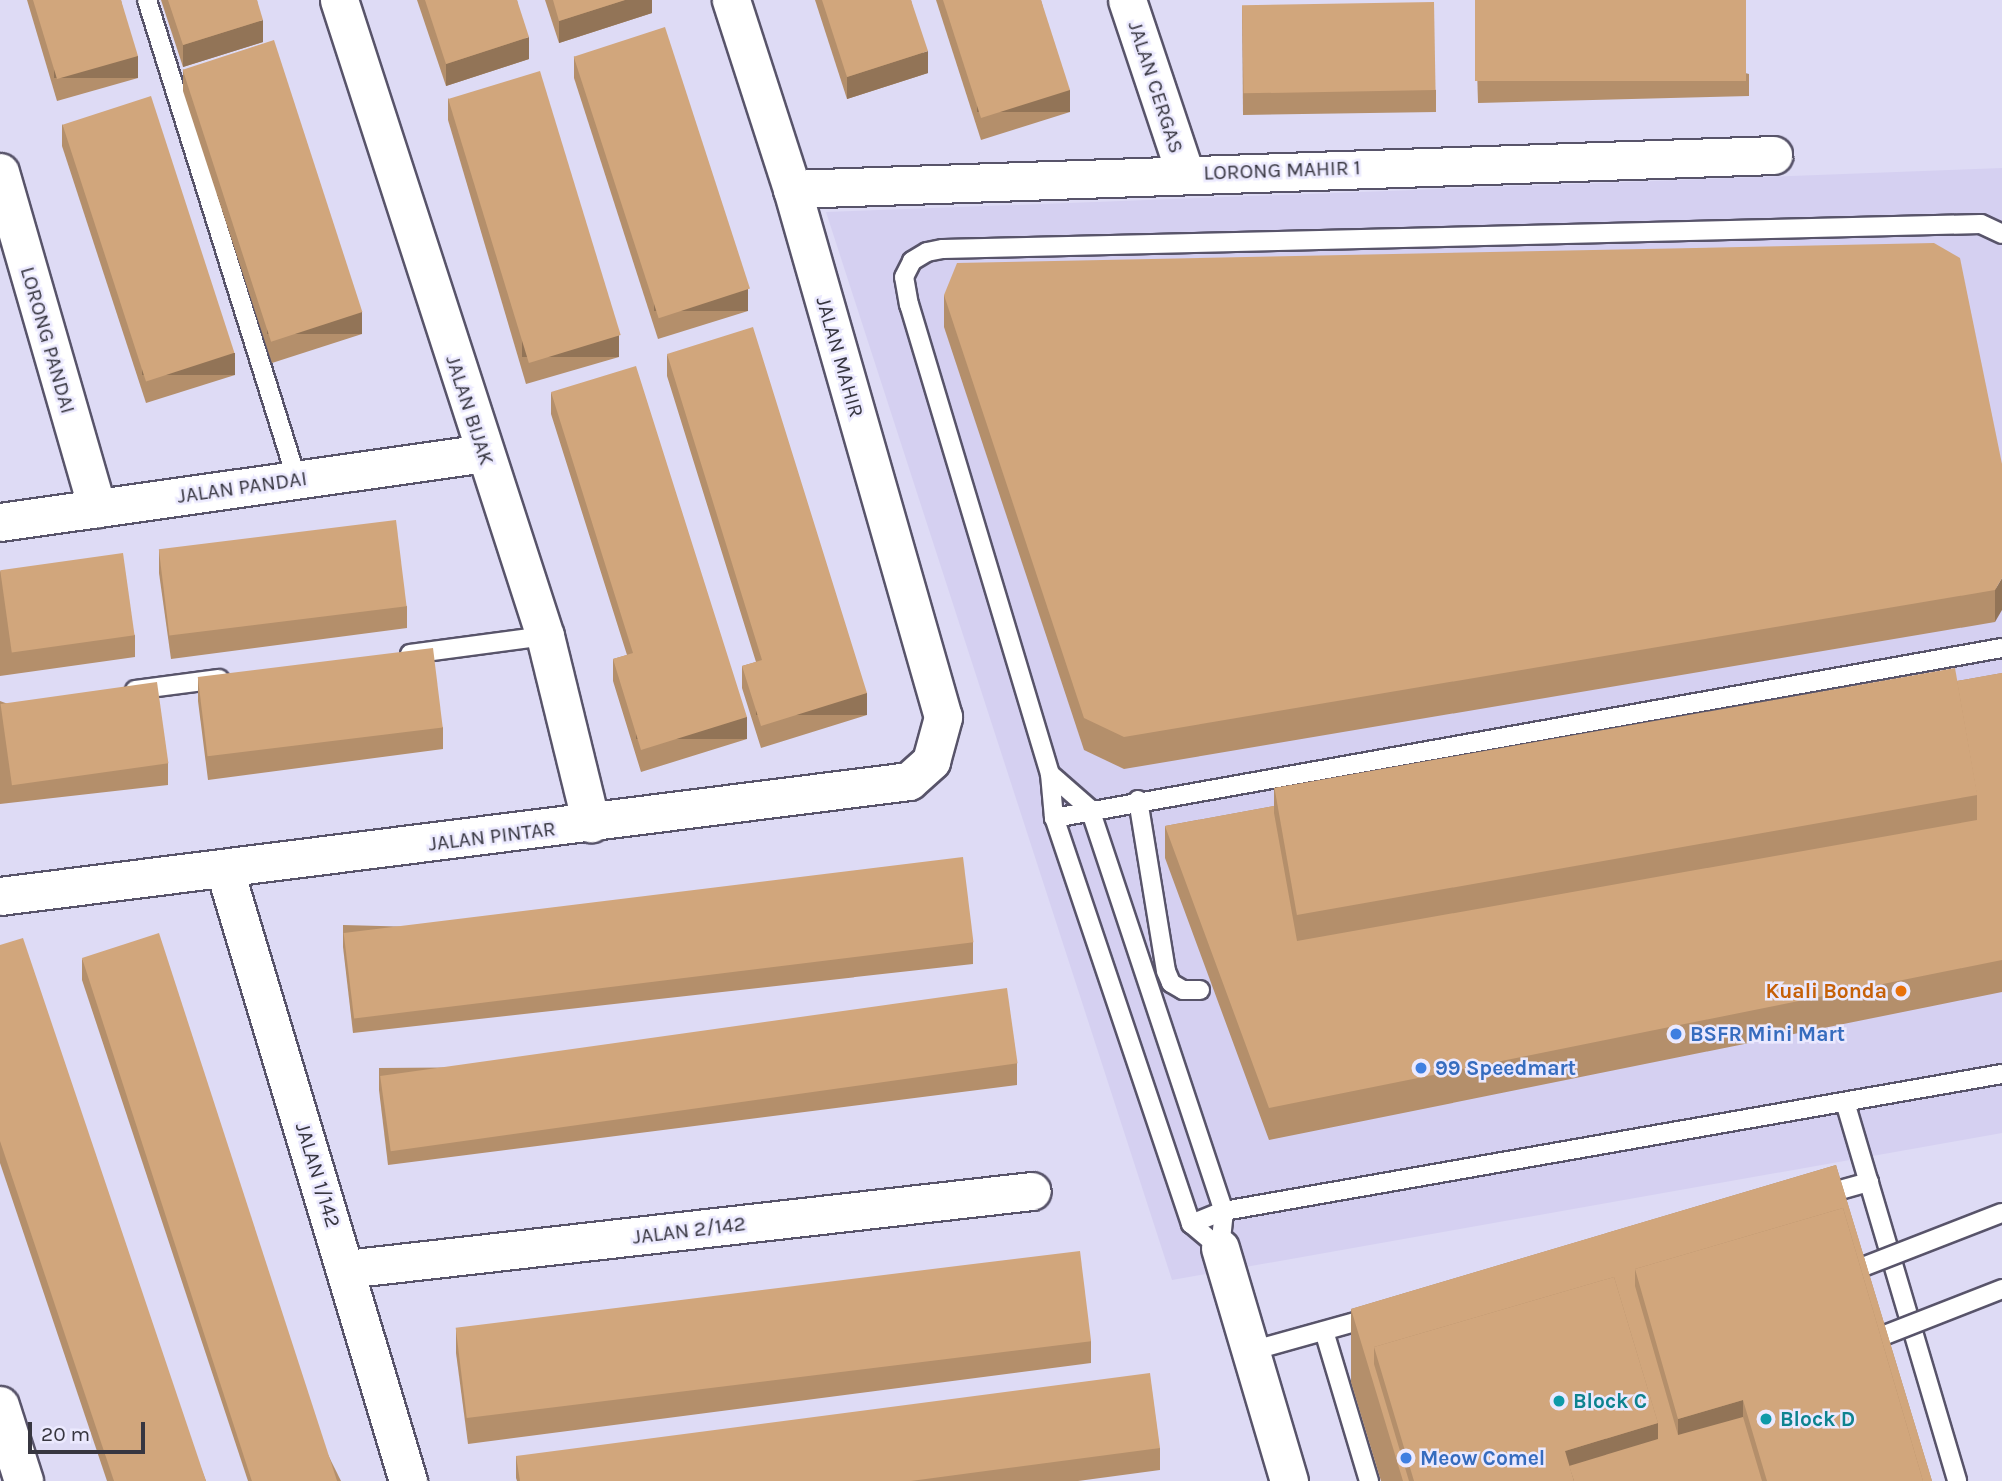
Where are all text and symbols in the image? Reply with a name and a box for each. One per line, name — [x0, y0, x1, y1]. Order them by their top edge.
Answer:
street label: JALAN CERGAS — [1123, 18, 1189, 156]
street label: LORONG MAHIR 1 — [1203, 155, 1361, 185]
street label: LORONG PANDAI — [15, 264, 81, 416]
street label: JALAN MAHIR — [811, 294, 869, 420]
street label: JALAN BIJAK — [440, 352, 500, 468]
street label: JALAN PANDAI — [175, 465, 309, 509]
street label: JALAN PINTAR — [427, 816, 557, 856]
place label: Kuali Bonda — [1765, 978, 1887, 1004]
marker: Kuali Bonda — [1893, 983, 1909, 999]
place label: BSFR Mini Mart — [1690, 1021, 1845, 1047]
marker: BSFR Mini Mart — [1668, 1026, 1684, 1042]
place label: 99 Speedmart — [1435, 1055, 1576, 1081]
marker: 99 Speedmart — [1413, 1060, 1429, 1076]
street label: JALAN 1/142 — [290, 1119, 346, 1231]
street label: JALAN 2/142 — [631, 1211, 747, 1249]
place label: Block C — [1573, 1388, 1647, 1414]
marker: Block C — [1551, 1393, 1567, 1409]
place label: Block D — [1780, 1406, 1855, 1432]
scale bar — [32, 1408, 149, 1452]
marker: Block D — [1758, 1411, 1774, 1427]
text: 20 m — [41, 1422, 90, 1446]
place label: Meow Comel — [1420, 1445, 1545, 1471]
marker: Meow Comel — [1398, 1450, 1414, 1466]

